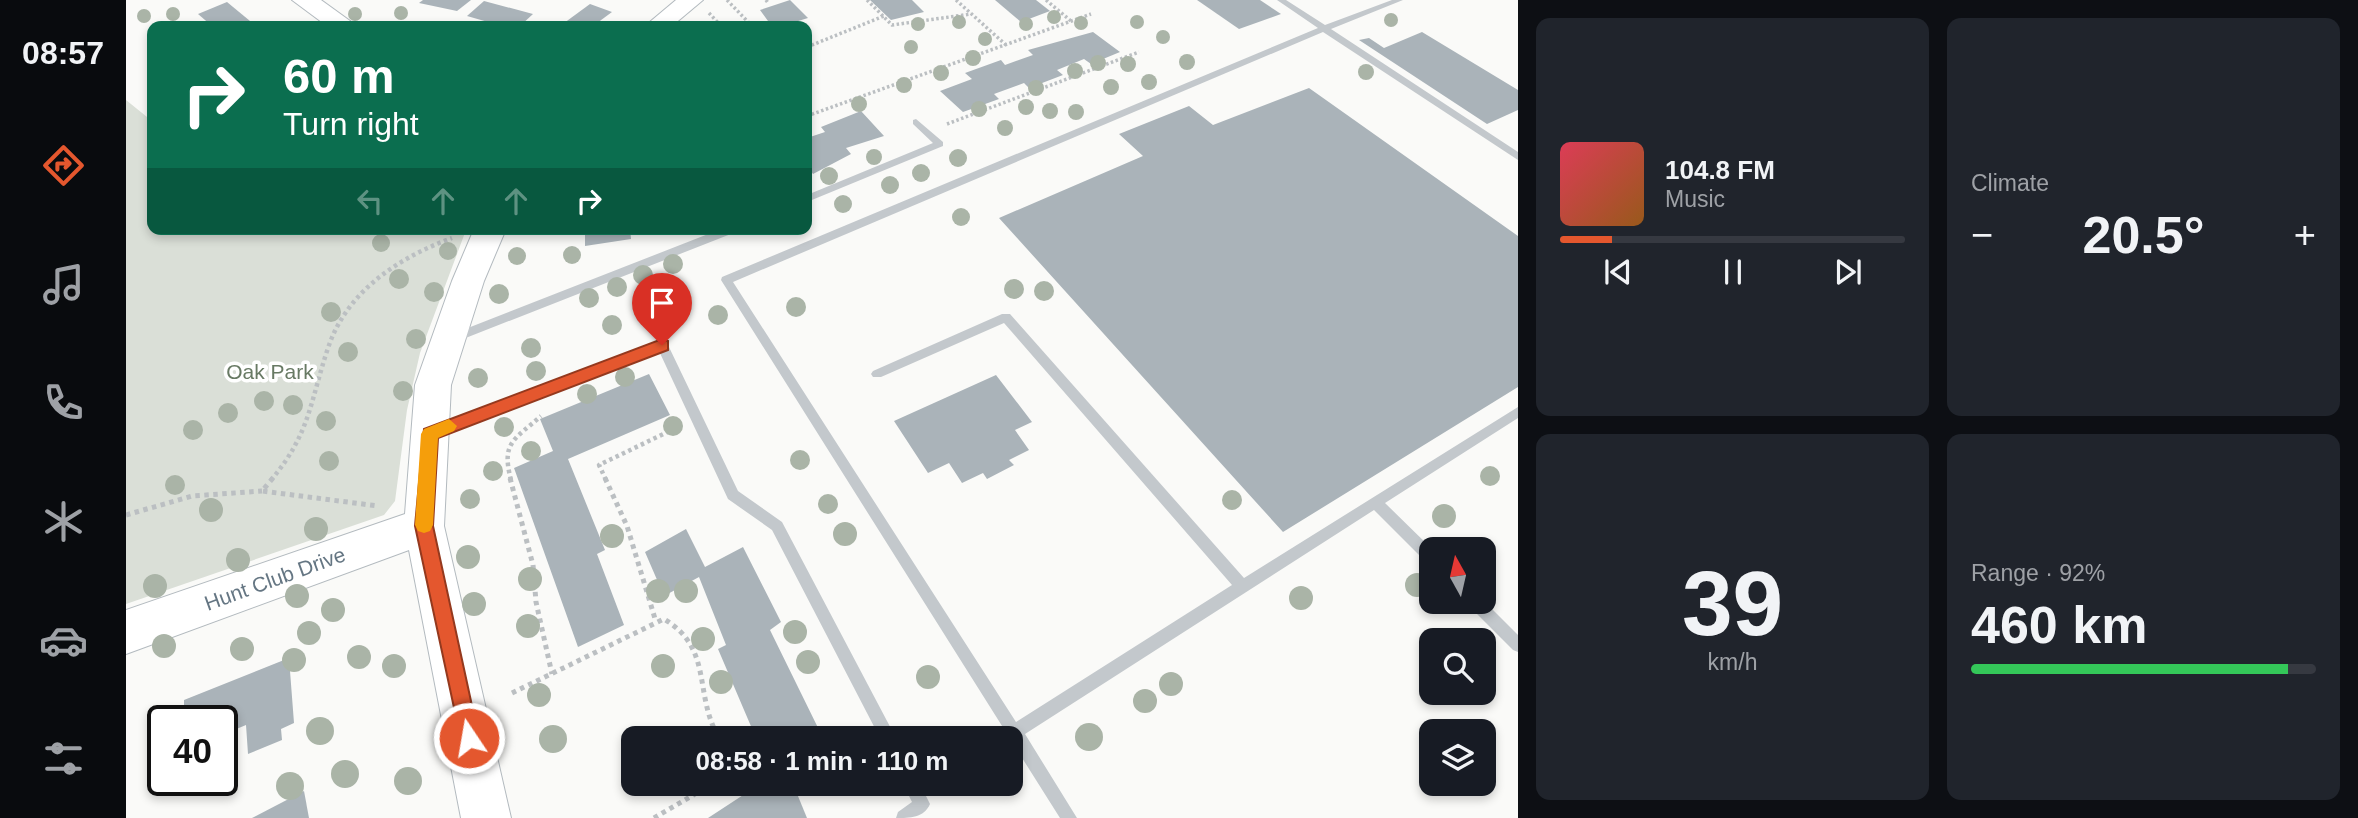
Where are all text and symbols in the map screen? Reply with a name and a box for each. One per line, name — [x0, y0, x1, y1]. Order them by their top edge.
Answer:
text: 08:57 — [22, 35, 104, 71]
icon: right — [168, 49, 259, 140]
text: 60 m — [283, 49, 395, 103]
text: Turn right — [283, 106, 419, 142]
icon: directions — [39, 141, 88, 190]
text: 104.8 FM — [1665, 155, 1775, 185]
text: Climate — [1971, 170, 2049, 196]
icon: left — [351, 182, 389, 220]
icon: ahead — [424, 182, 462, 220]
icon: ahead — [497, 182, 535, 220]
icon: right — [570, 182, 608, 220]
text: Music — [1665, 186, 1725, 212]
text: 20.5° — [2082, 206, 2205, 264]
text: − — [1971, 214, 1993, 256]
text: + — [2294, 214, 2316, 256]
icon: previous — [1599, 253, 1637, 291]
icon: pause — [1714, 253, 1752, 291]
icon: next — [1829, 253, 1867, 291]
icon: music — [39, 260, 88, 309]
pin — [632, 273, 692, 345]
icon: arrive — [643, 284, 681, 322]
park label: Oak Park — [226, 360, 314, 383]
icon: phone — [39, 378, 88, 427]
icon: climate — [39, 497, 88, 546]
north arrow — [1419, 537, 1496, 614]
map controls — [1419, 537, 1496, 796]
street label: Hunt Club Drive — [201, 542, 348, 615]
text: 39 — [1682, 553, 1783, 654]
text: Range · 92% — [1971, 560, 2105, 586]
text: 460 km — [1971, 596, 2147, 654]
icon: car — [39, 616, 88, 665]
button: search — [1419, 628, 1496, 705]
text: km/h — [1708, 649, 1757, 675]
position arrow — [432, 701, 506, 775]
speed limit sign: 40 — [147, 705, 238, 796]
button: layers — [1419, 719, 1496, 796]
icon: filters — [39, 734, 88, 783]
text: 08:58 · 1 min · 110 m — [696, 746, 948, 776]

